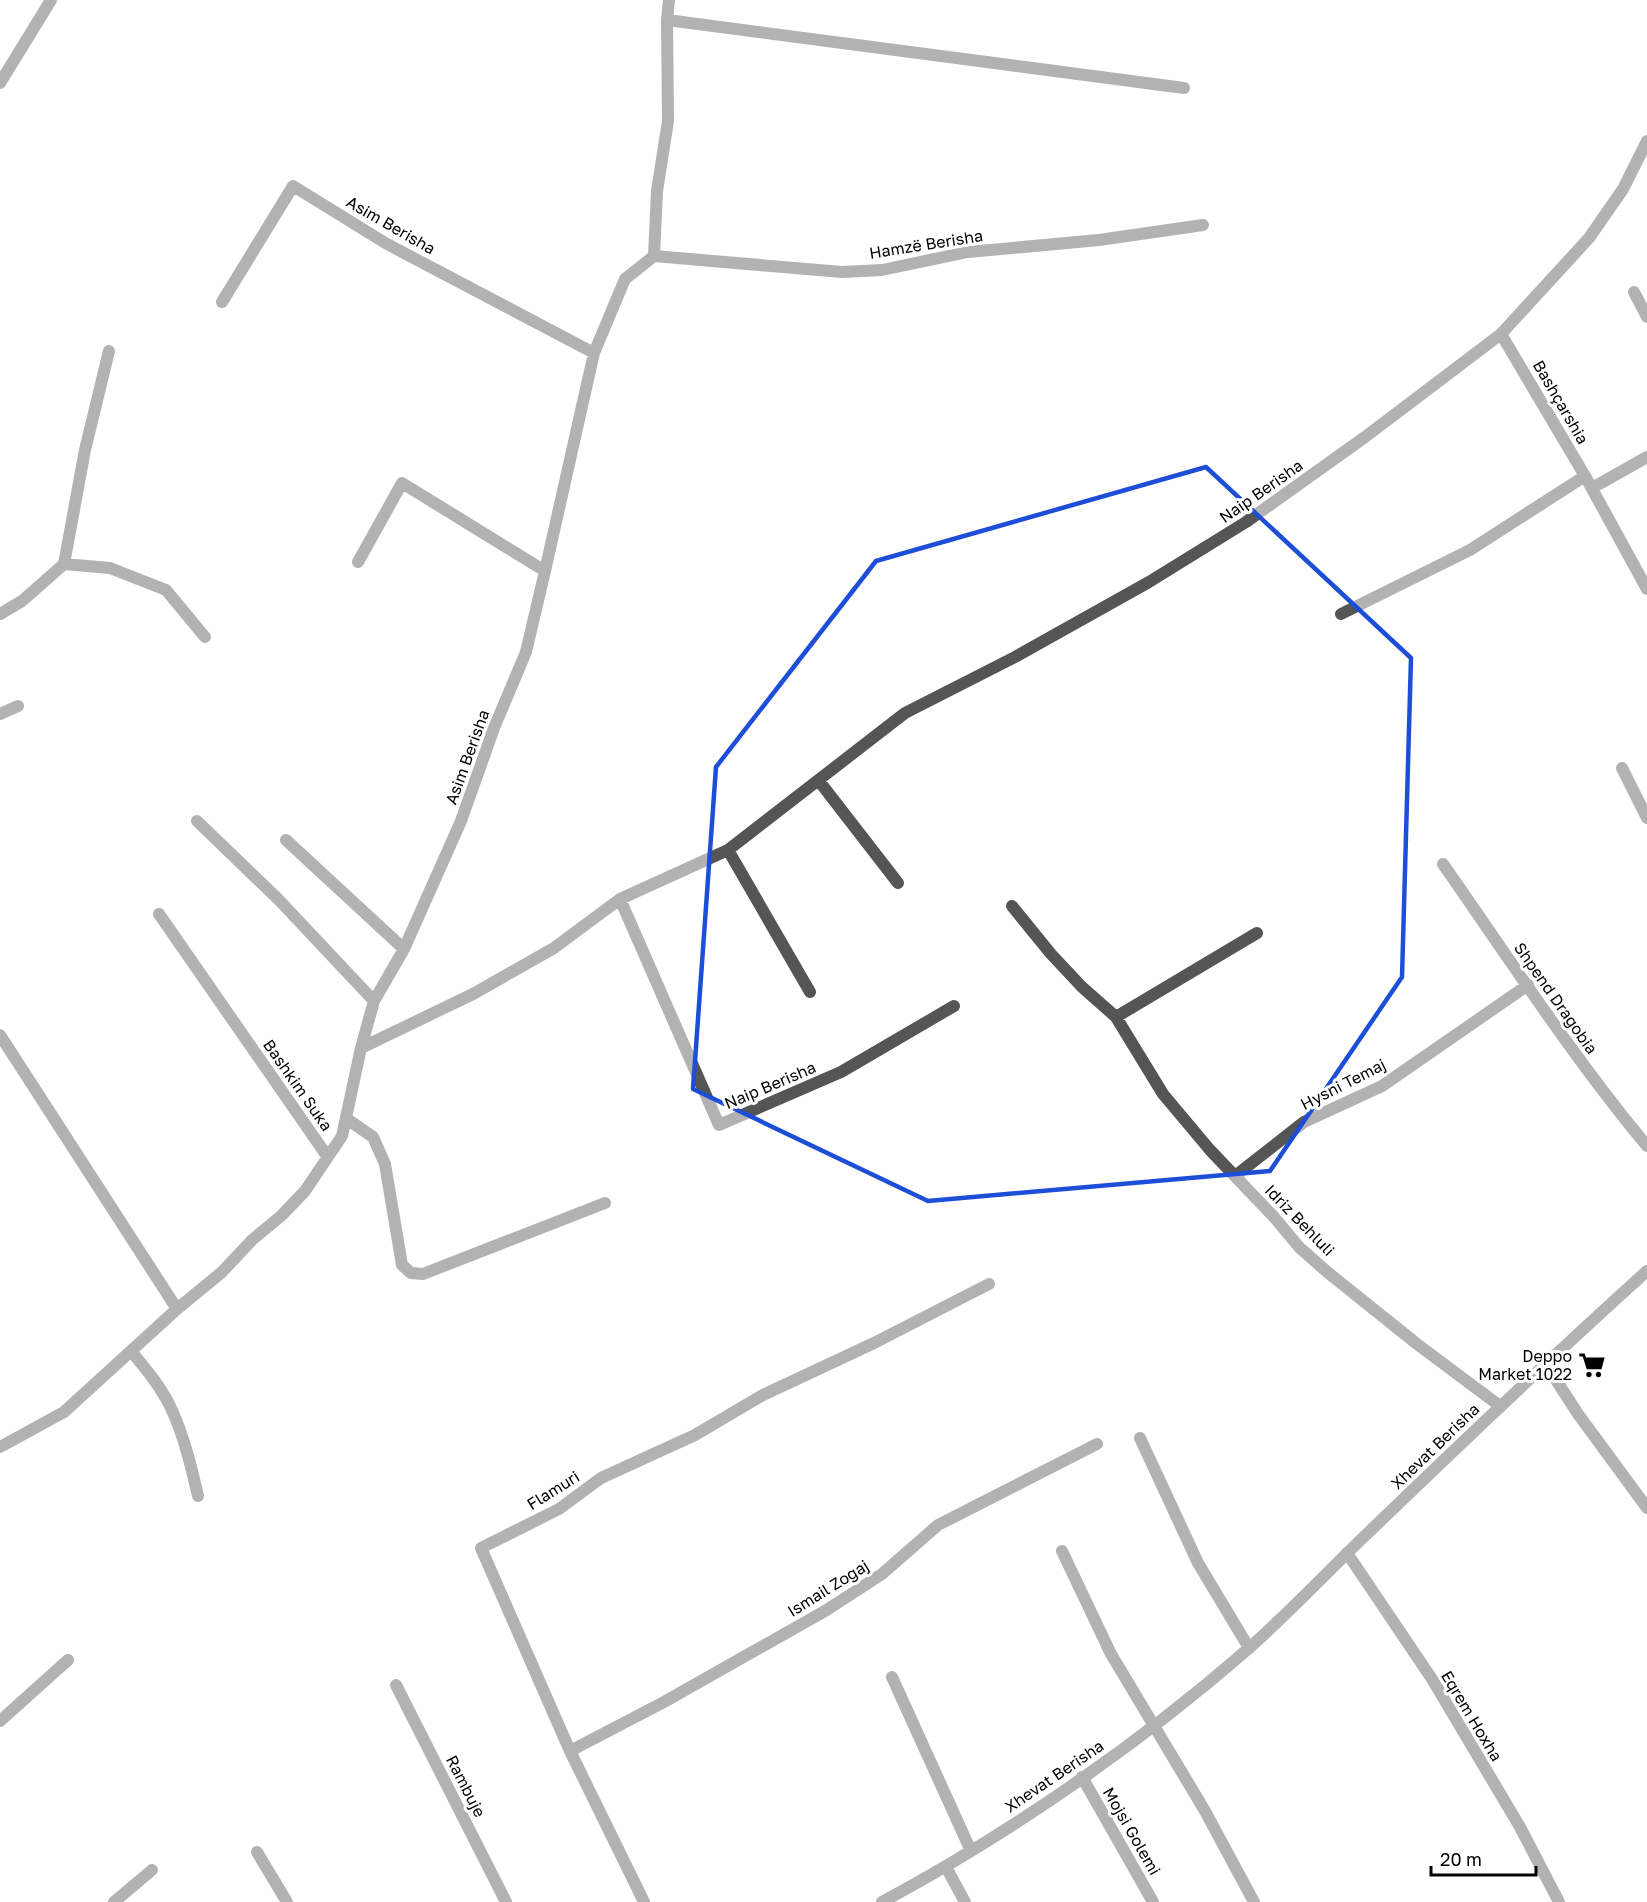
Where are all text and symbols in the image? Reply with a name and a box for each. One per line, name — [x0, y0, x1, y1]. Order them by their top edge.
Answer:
street label: Asim Berisha — [343, 191, 439, 259]
street label: Hamzë Berisha — [868, 225, 984, 263]
street label: Bashçarshia — [1529, 356, 1593, 448]
street label: Naip Berisha — [1215, 455, 1307, 527]
street label: Asim Berisha — [441, 707, 493, 807]
street label: Shpend Dragobia — [1510, 938, 1602, 1058]
street label: Bashkim Suka — [259, 1035, 337, 1135]
street label: Hysni Temaj — [1297, 1054, 1389, 1114]
street label: Naip Berisha — [721, 1057, 819, 1113]
street label: Idriz Behluli — [1261, 1180, 1339, 1260]
place label: Deppo Market 1022 — [1478, 1346, 1572, 1384]
supermarket icon: Deppo Market 1022 — [1577, 1350, 1607, 1380]
street label: Xhevat Berisha — [1387, 1399, 1483, 1493]
street label: Flamuri — [523, 1466, 583, 1514]
street label: Ismail Zogaj — [784, 1555, 872, 1621]
street label: Eqrem Hoxha — [1437, 1667, 1507, 1765]
street label: Xhevat Berisha — [1001, 1736, 1107, 1816]
street label: Rambuje — [442, 1752, 490, 1820]
street label: Mojsi Golemi — [1099, 1784, 1165, 1878]
scale bar — [1431, 1839, 1536, 1877]
text: 20 m — [1440, 1848, 1482, 1870]

